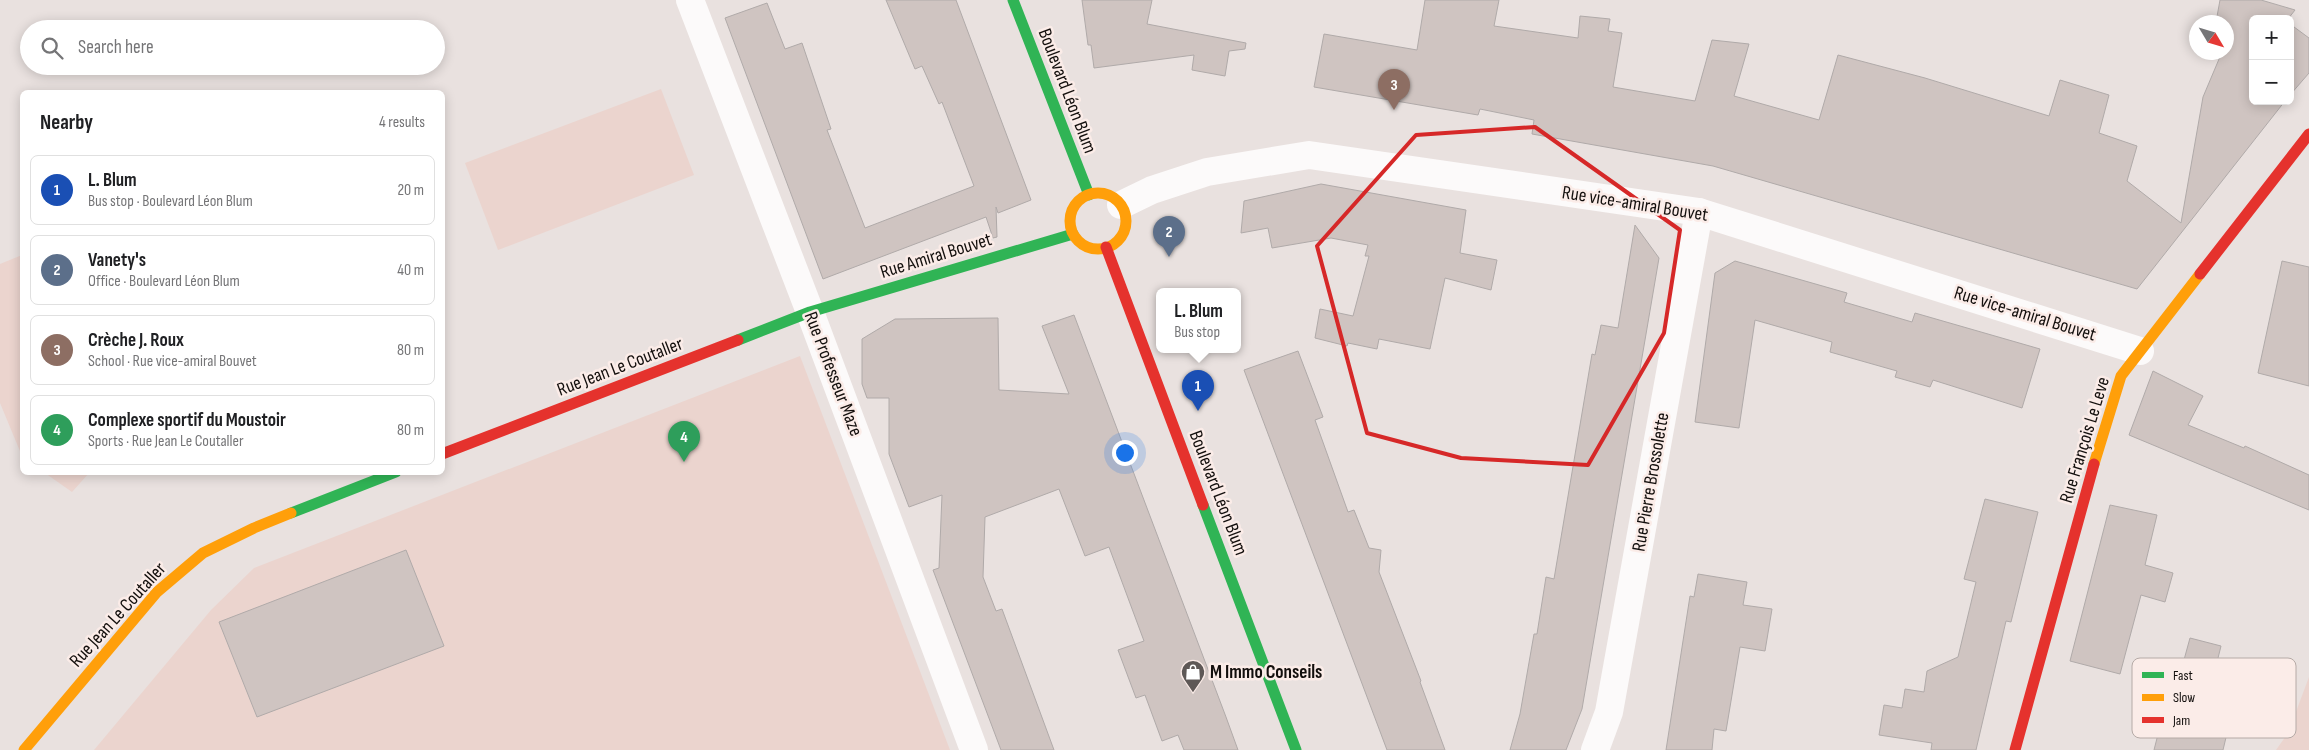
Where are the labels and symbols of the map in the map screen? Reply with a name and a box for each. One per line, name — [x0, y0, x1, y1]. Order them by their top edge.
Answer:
north arrow — [2189, 15, 2234, 60]
street label: Boulevard Léon Blum — [1033, 26, 1101, 156]
pin: 3 — [1378, 69, 1410, 110]
street label: Rue vice-amiral Bouvet — [1560, 181, 1710, 227]
pin: 2 — [1153, 216, 1185, 257]
street label: Rue Amiral Bouvet — [877, 228, 995, 284]
street label: Rue vice-amiral Bouvet — [1951, 281, 2099, 347]
street label: Rue Professeur Maze — [799, 309, 867, 439]
street label: Rue Jean Le Coutaller — [554, 332, 687, 402]
pin: 1 — [1182, 370, 1214, 411]
street label: Rue François Le Leve — [2055, 374, 2115, 506]
street label: Rue Pierre Brossolette — [1627, 411, 1675, 553]
pin: 4 — [668, 421, 700, 462]
street label: Boulevard Léon Blum — [1184, 428, 1252, 558]
your location — [1112, 440, 1138, 466]
street label: Rue Jean Le Coutaller — [65, 558, 171, 672]
legend — [2132, 658, 2296, 738]
shop icon: M Immo Conseils — [1180, 659, 1206, 693]
place label: M Immo Conseils — [1210, 661, 1322, 684]
text: Fast — [2173, 667, 2193, 684]
text: Slow — [2173, 689, 2195, 706]
text: Jam — [2172, 712, 2190, 729]

